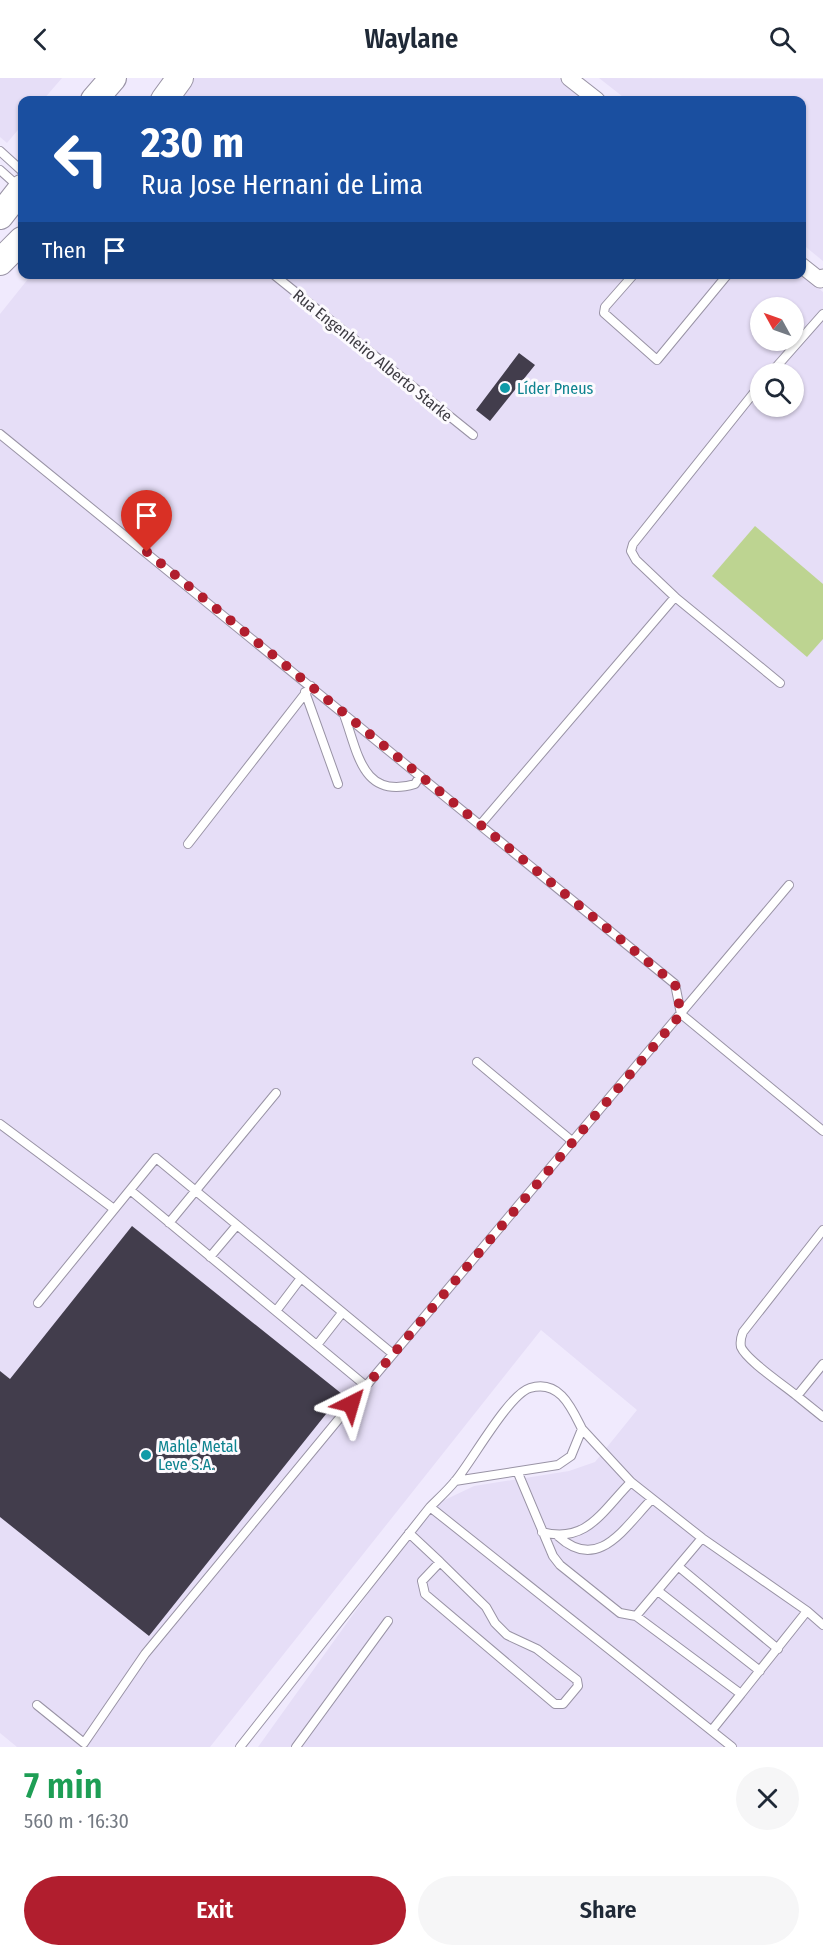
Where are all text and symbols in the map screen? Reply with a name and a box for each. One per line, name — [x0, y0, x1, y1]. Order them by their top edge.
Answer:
icon: back — [24, 23, 57, 56]
text: Waylane — [365, 23, 458, 55]
icon: search — [766, 23, 799, 56]
text: 230 m — [141, 118, 244, 168]
icon: left — [42, 120, 120, 198]
text: Rua Jose Hernani de Lima — [141, 169, 423, 201]
icon: arrive — [98, 234, 131, 267]
text: Then — [42, 237, 86, 264]
street label: Rua Engenheiro Alberto Starke — [289, 285, 456, 426]
north arrow — [750, 297, 804, 351]
map controls — [750, 297, 804, 417]
button: search — [750, 363, 804, 417]
place label: Líder Pneus — [517, 379, 594, 398]
marker: Líder Pneus — [498, 381, 512, 395]
pin — [121, 490, 172, 552]
icon: arrive — [130, 499, 163, 532]
position arrow — [319, 1372, 383, 1436]
place label: Mahle Metal Leve S.A. — [158, 1437, 238, 1474]
marker: Mahle Metal Leve S.A. — [139, 1448, 153, 1462]
text: 7 min — [24, 1764, 103, 1808]
button: close — [736, 1767, 799, 1830]
text: 560 m · 16:30 — [24, 1809, 129, 1833]
button: Exit — [24, 1876, 406, 1945]
button: Share — [418, 1876, 799, 1945]

